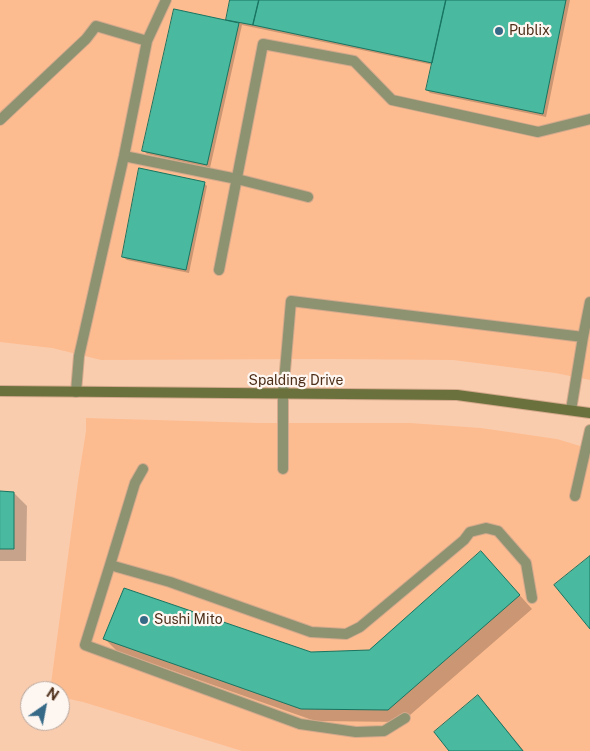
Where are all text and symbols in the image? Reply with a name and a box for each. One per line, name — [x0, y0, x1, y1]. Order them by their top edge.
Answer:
place label: Publix — [509, 23, 550, 39]
marker: Publix — [493, 25, 505, 37]
street label: Spalding Drive — [249, 373, 343, 389]
place label: Sushi Mito — [154, 612, 223, 628]
marker: Sushi Mito — [138, 614, 150, 626]
north arrow — [20, 681, 70, 731]
text: N — [44, 685, 62, 704]

